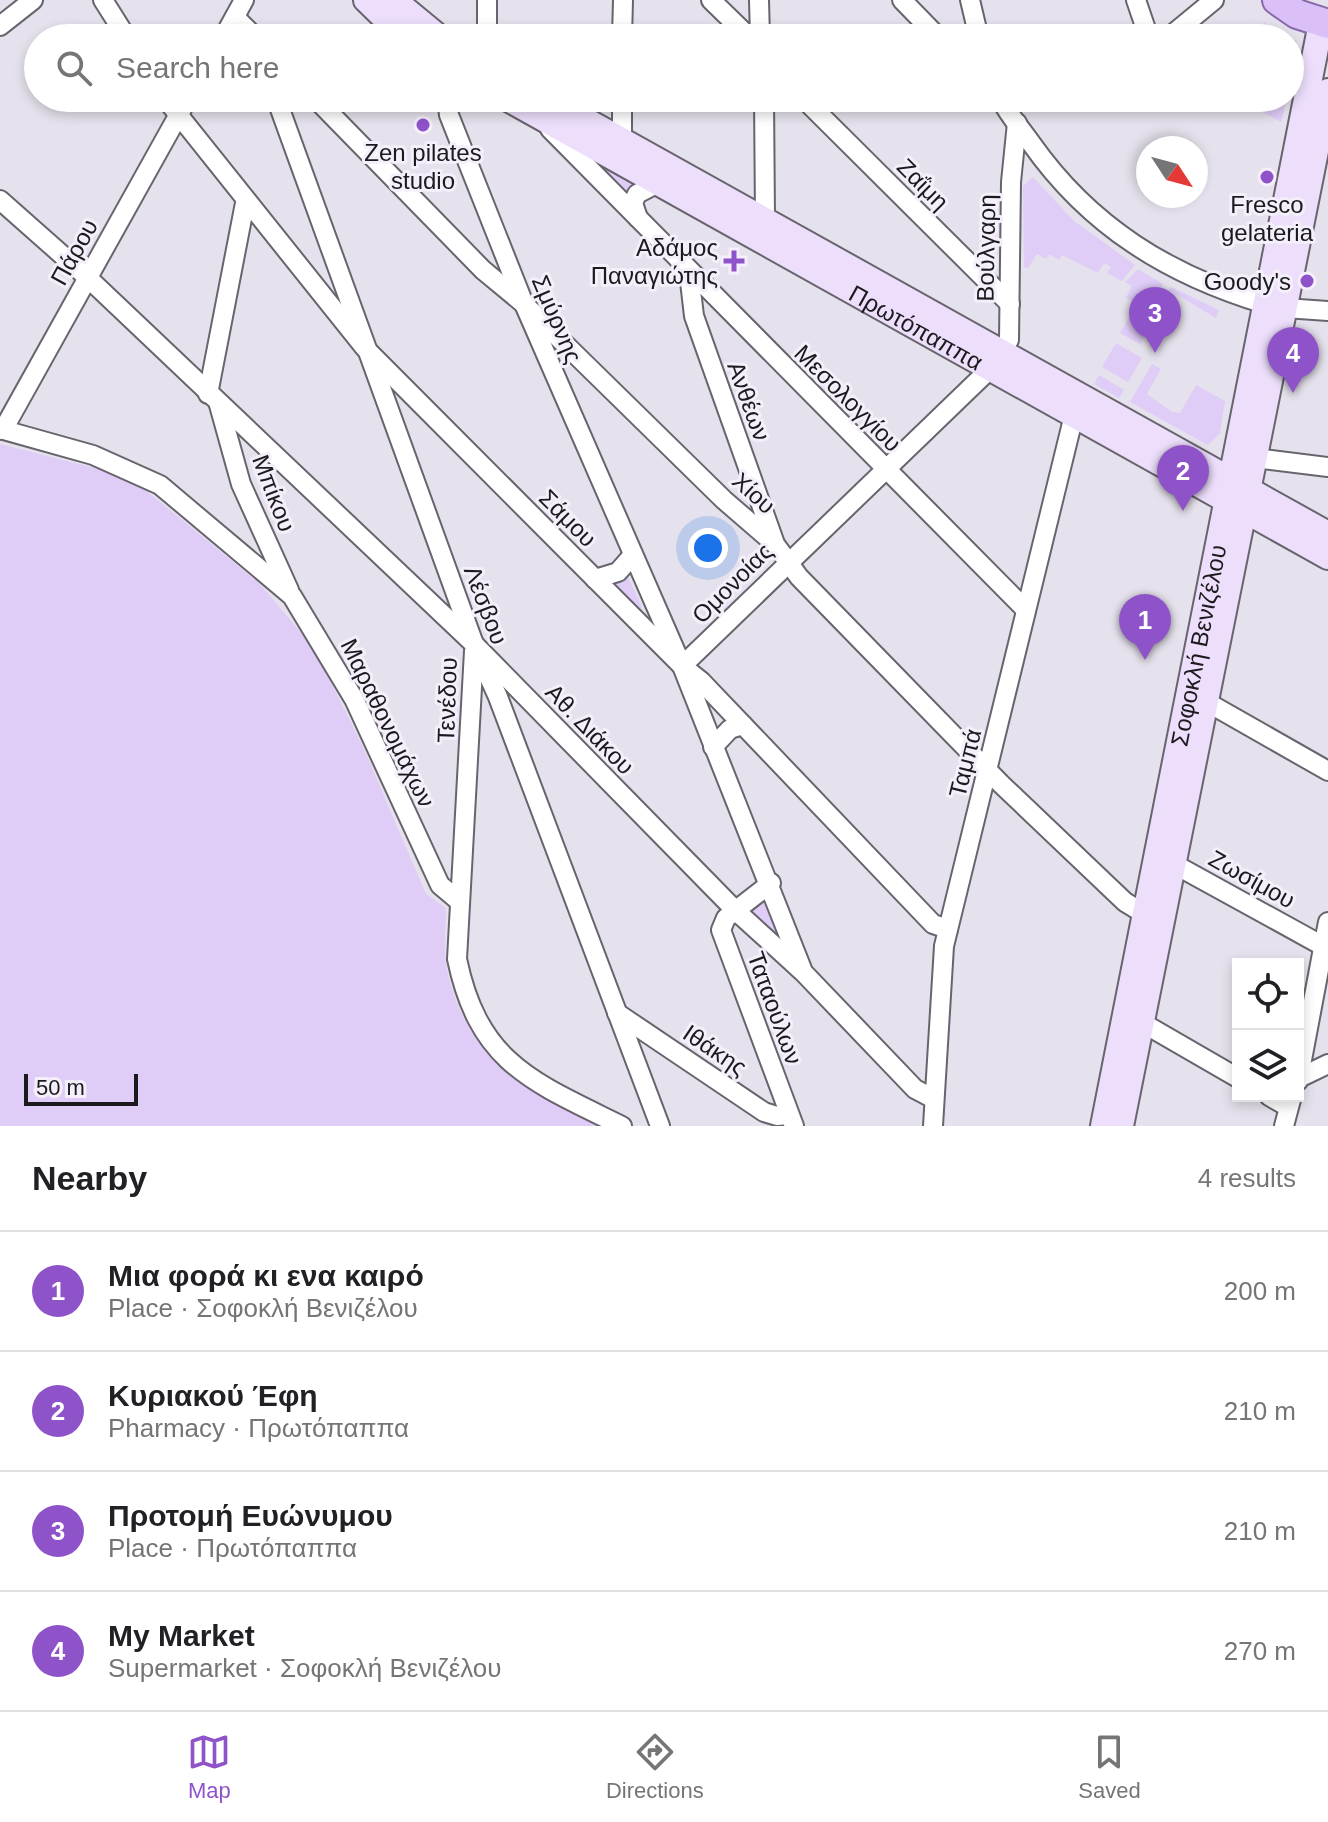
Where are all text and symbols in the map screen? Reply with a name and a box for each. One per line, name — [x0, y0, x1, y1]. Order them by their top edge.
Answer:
search box — [24, 24, 1304, 112]
icon: search — [52, 46, 96, 90]
text: Search here — [116, 51, 279, 84]
marker: Zen pilates studio — [414, 116, 432, 134]
north arrow — [1136, 136, 1208, 208]
place label: Zen pilates studio — [364, 139, 482, 194]
street label: Ζαΐμη — [892, 153, 954, 215]
marker: Fresco gelateria — [1258, 168, 1276, 186]
place label: Fresco gelateria — [1221, 191, 1314, 246]
street label: Βούλγαρη — [972, 194, 1000, 302]
street label: Πάρου — [45, 214, 103, 290]
place label: Αδάμος Παναγιώτης — [591, 234, 718, 289]
marker: Αδάμος Παναγιώτης — [725, 252, 743, 270]
place label: Goody's — [1204, 268, 1291, 295]
street label: Σμύρνης — [527, 271, 587, 367]
marker: Goody's — [1298, 272, 1316, 290]
street label: Πρωτόπαππα — [845, 279, 988, 375]
pin: 3 — [1129, 287, 1181, 353]
pin: 4 — [1267, 327, 1319, 393]
street label: Μεσολογγίου — [789, 339, 907, 457]
street label: Ανθέων — [722, 358, 776, 444]
pin: 2 — [1157, 445, 1209, 511]
street label: Μπίκου — [247, 451, 301, 535]
street label: Χίου — [727, 467, 781, 519]
street label: Σάμου — [534, 484, 602, 552]
your location — [688, 528, 728, 568]
street label: Ομονοίας — [686, 537, 778, 629]
street label: Σοφοκλή Βενιζέλου — [1165, 542, 1231, 748]
street label: Λέσβου — [459, 562, 513, 648]
pin: 1 — [1119, 594, 1171, 660]
street label: Μαραθονομάχων — [336, 634, 440, 812]
street label: Τενέδου — [432, 657, 462, 743]
street label: Αθ. Διάκου — [540, 678, 640, 780]
street label: Ταμπά — [943, 726, 987, 800]
street label: Ζωσίμου — [1204, 844, 1300, 914]
street label: Ταταούλων — [742, 948, 808, 1068]
map controls — [1232, 958, 1304, 1102]
button: locate — [1232, 958, 1304, 1030]
street label: Ιθάκης — [678, 1019, 752, 1081]
button: layers — [1232, 1030, 1304, 1102]
scale bar — [24, 1070, 138, 1106]
text: 50 m — [36, 1075, 85, 1100]
text: Nearby — [32, 1159, 147, 1197]
text: 4 results — [1198, 1163, 1296, 1193]
text: Μια φορά κι ενα καιρό — [108, 1259, 424, 1292]
text: 1 — [51, 1276, 65, 1306]
text: 200 m — [1224, 1276, 1296, 1306]
text: Place · Σοφοκλή Βενιζέλου — [108, 1293, 418, 1323]
text: Κυριακού Έφη — [108, 1379, 318, 1412]
text: 2 — [51, 1396, 65, 1426]
text: 210 m — [1224, 1396, 1296, 1426]
text: Pharmacy · Πρωτόπαππα — [108, 1413, 409, 1443]
text: Προτομή Ευώνυμου — [108, 1499, 393, 1532]
text: 3 — [51, 1516, 65, 1546]
text: 210 m — [1224, 1516, 1296, 1546]
text: Place · Πρωτόπαππα — [108, 1533, 357, 1563]
text: My Market — [108, 1619, 255, 1652]
text: 4 — [51, 1636, 65, 1666]
text: 270 m — [1224, 1636, 1296, 1666]
text: Supermarket · Σοφοκλή Βενιζέλου — [108, 1653, 502, 1683]
tab: Map — [187, 1730, 231, 1804]
tab: Directions — [606, 1730, 704, 1804]
tab: Saved — [1078, 1730, 1141, 1804]

